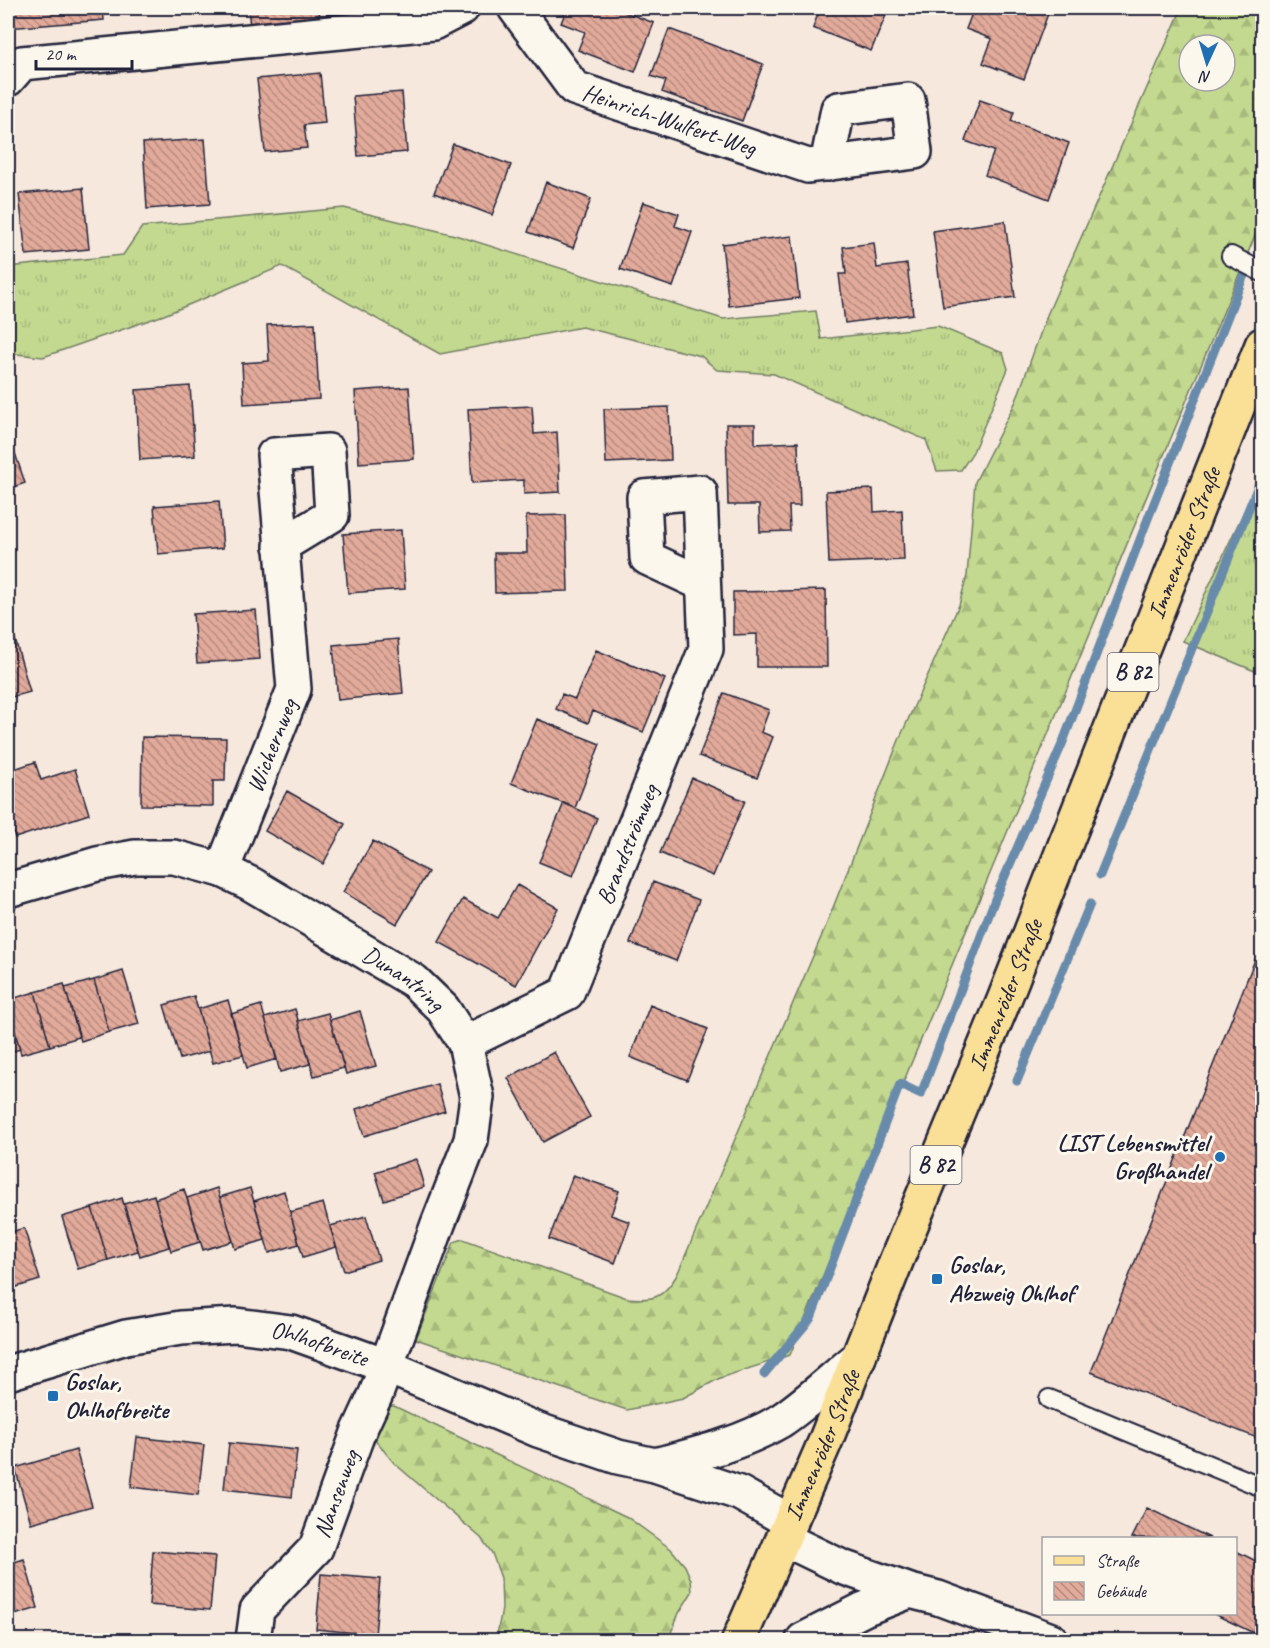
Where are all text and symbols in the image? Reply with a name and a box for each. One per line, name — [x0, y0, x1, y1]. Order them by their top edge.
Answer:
scale bar — [36, 33, 132, 71]
north arrow — [1177, 33, 1237, 93]
text: 20 m — [45, 43, 78, 65]
text: N — [1197, 66, 1212, 87]
street label: Heinrich-Wulfert-Weg — [579, 77, 762, 163]
street label: Immenröder Straße — [1141, 461, 1228, 623]
road number: B 82 — [1108, 653, 1158, 691]
street label: Wichernweg — [239, 693, 304, 797]
street label: Brandströmweg — [589, 778, 665, 909]
street label: Immenröder Straße — [961, 913, 1050, 1075]
street label: Dunantring — [357, 939, 452, 1019]
place label: LIST Lebensmittel Großhandel — [1057, 1128, 1213, 1186]
road number: B 82 — [910, 1146, 962, 1184]
marker: LIST Lebensmittel Großhandel — [1213, 1150, 1227, 1164]
place label: Goslar, Abzweig Ohlhof — [949, 1250, 1080, 1308]
marker: Goslar, Abzweig Ohlhof — [930, 1272, 944, 1286]
street label: Ohlhofbreite — [269, 1315, 374, 1374]
street label: Immenröder Straße — [778, 1363, 868, 1525]
place label: Goslar, Ohlhofbreite — [65, 1367, 170, 1425]
marker: Goslar, Ohlhofbreite — [46, 1389, 60, 1403]
street label: Nansenweg — [306, 1444, 367, 1542]
legend — [1042, 1537, 1237, 1615]
text: Straße — [1096, 1550, 1140, 1572]
text: Gebäude — [1096, 1580, 1147, 1602]

